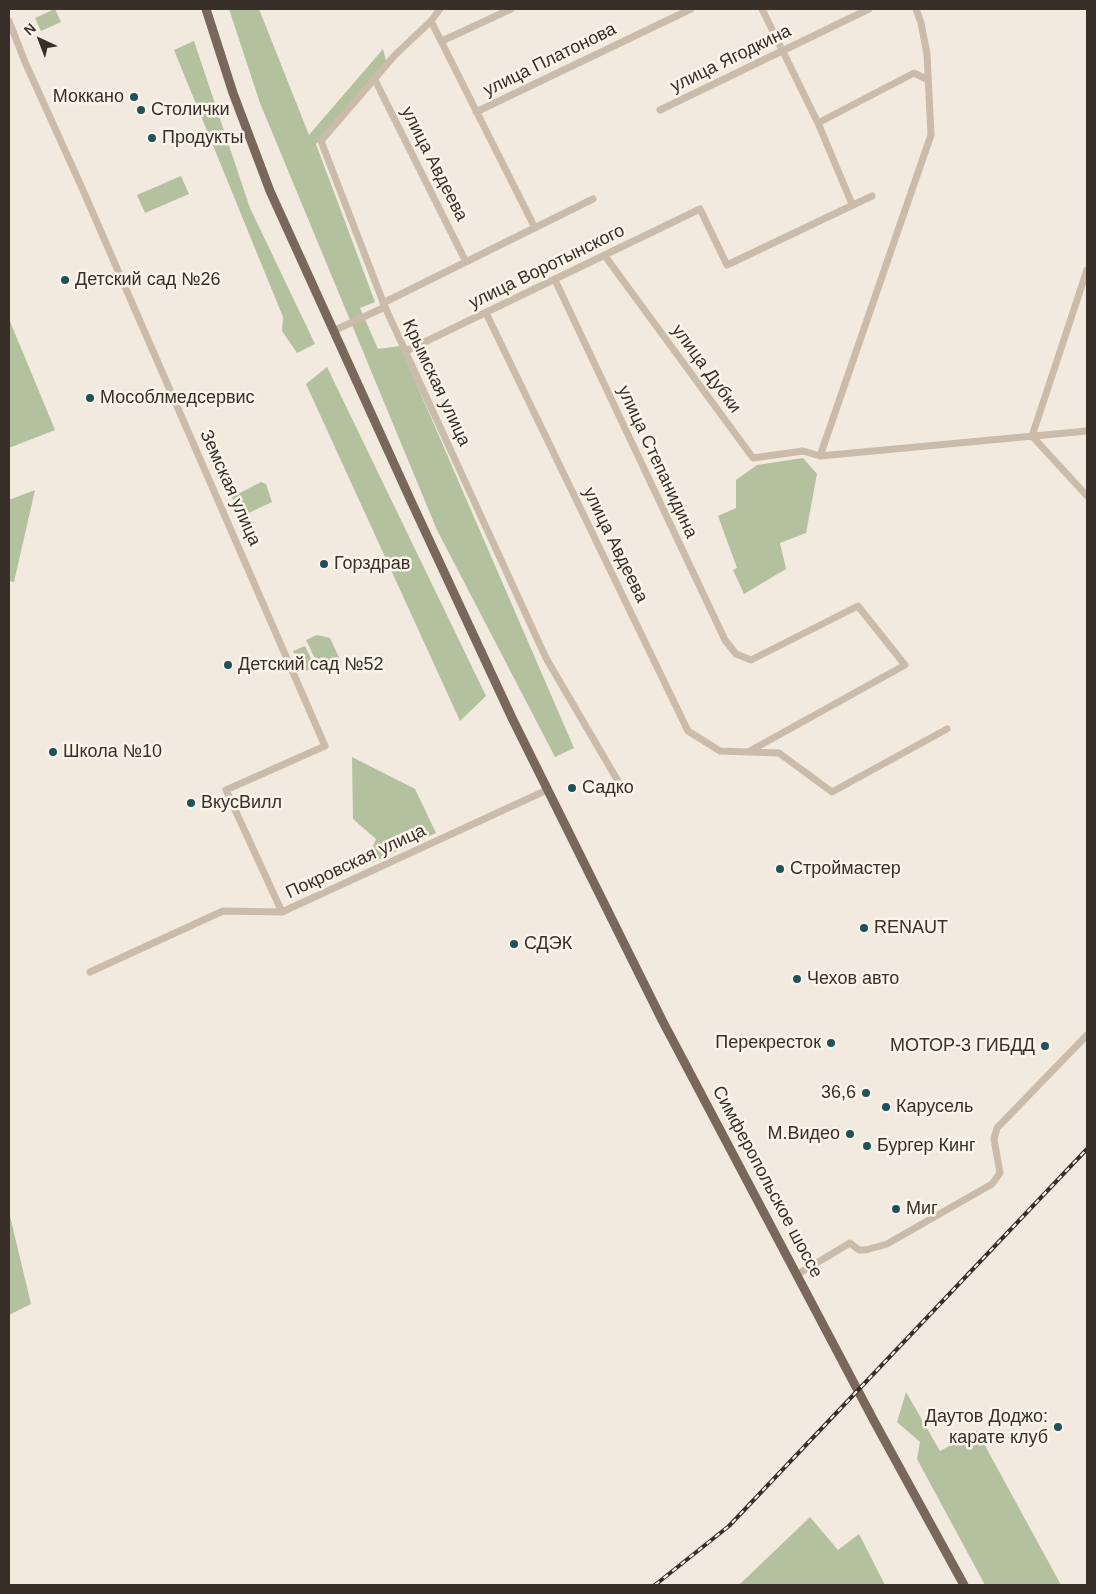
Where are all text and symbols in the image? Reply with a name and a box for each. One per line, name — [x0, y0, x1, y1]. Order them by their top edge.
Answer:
north arrow — [15, 15, 65, 65]
street label: улица Платонова — [480, 19, 620, 101]
text: N — [21, 20, 39, 38]
street label: улица Ягодкина — [667, 20, 795, 98]
place label: Моккано — [53, 86, 124, 108]
marker: Моккано — [128, 91, 140, 103]
place label: Столички — [151, 99, 230, 121]
street label: улица Авдеева — [396, 103, 472, 225]
marker: Столички — [135, 104, 147, 116]
place label: Продукты — [162, 127, 243, 149]
marker: Продукты — [146, 132, 158, 144]
street label: улица Воротынского — [466, 220, 628, 314]
place label: Детский сад №26 — [75, 269, 220, 291]
marker: Детский сад №26 — [59, 274, 71, 286]
street label: Крымская улица — [397, 316, 475, 450]
street label: улица Дубки — [667, 320, 745, 418]
street label: улица Степанидина — [612, 382, 702, 542]
place label: Мособлмедсервис — [100, 387, 255, 409]
marker: Мособлмедсервис — [84, 392, 96, 404]
street label: Земская улица — [195, 427, 265, 549]
street label: улица Авдеева — [578, 484, 652, 606]
place label: Горздрав — [334, 553, 410, 575]
marker: Горздрав — [318, 558, 330, 570]
place label: Детский сад №52 — [238, 654, 383, 676]
marker: Детский сад №52 — [222, 659, 234, 671]
place label: Школа №10 — [63, 741, 162, 763]
marker: Школа №10 — [47, 746, 59, 758]
place label: Садко — [582, 777, 634, 799]
marker: Садко — [566, 782, 578, 794]
place label: ВкусВилл — [201, 792, 282, 814]
marker: ВкусВилл — [185, 797, 197, 809]
street label: Покровская улица — [283, 820, 429, 904]
place label: Строймастер — [790, 858, 901, 880]
marker: Строймастер — [774, 863, 786, 875]
place label: RENAUT — [874, 917, 948, 939]
marker: RENAUT — [858, 922, 870, 934]
place label: СДЭК — [524, 933, 572, 955]
marker: СДЭК — [508, 938, 520, 950]
place label: Чехов авто — [807, 968, 899, 990]
marker: Чехов авто — [791, 973, 803, 985]
place label: Перекресток — [715, 1032, 821, 1054]
place label: МОТОР-3 ГИБДД — [890, 1035, 1035, 1057]
marker: Перекресток — [825, 1037, 837, 1049]
marker: МОТОР-3 ГИБДД — [1039, 1040, 1051, 1052]
street label: Симферопольское шоссе — [707, 1082, 827, 1282]
place label: 36,6 — [821, 1082, 856, 1104]
marker: 36,6 — [860, 1087, 872, 1099]
place label: Карусель — [896, 1096, 973, 1118]
marker: Карусель — [880, 1101, 892, 1113]
place label: М.Видео — [767, 1123, 840, 1145]
marker: М.Видео — [844, 1128, 856, 1140]
place label: Бургер Кинг — [877, 1135, 975, 1157]
marker: Бургер Кинг — [861, 1140, 873, 1152]
place label: Миг — [906, 1198, 938, 1220]
marker: Миг — [890, 1203, 902, 1215]
place label: Даутов Доджо: карате клуб — [925, 1406, 1048, 1448]
marker: Даутов Доджо: карате клуб — [1052, 1421, 1064, 1433]

